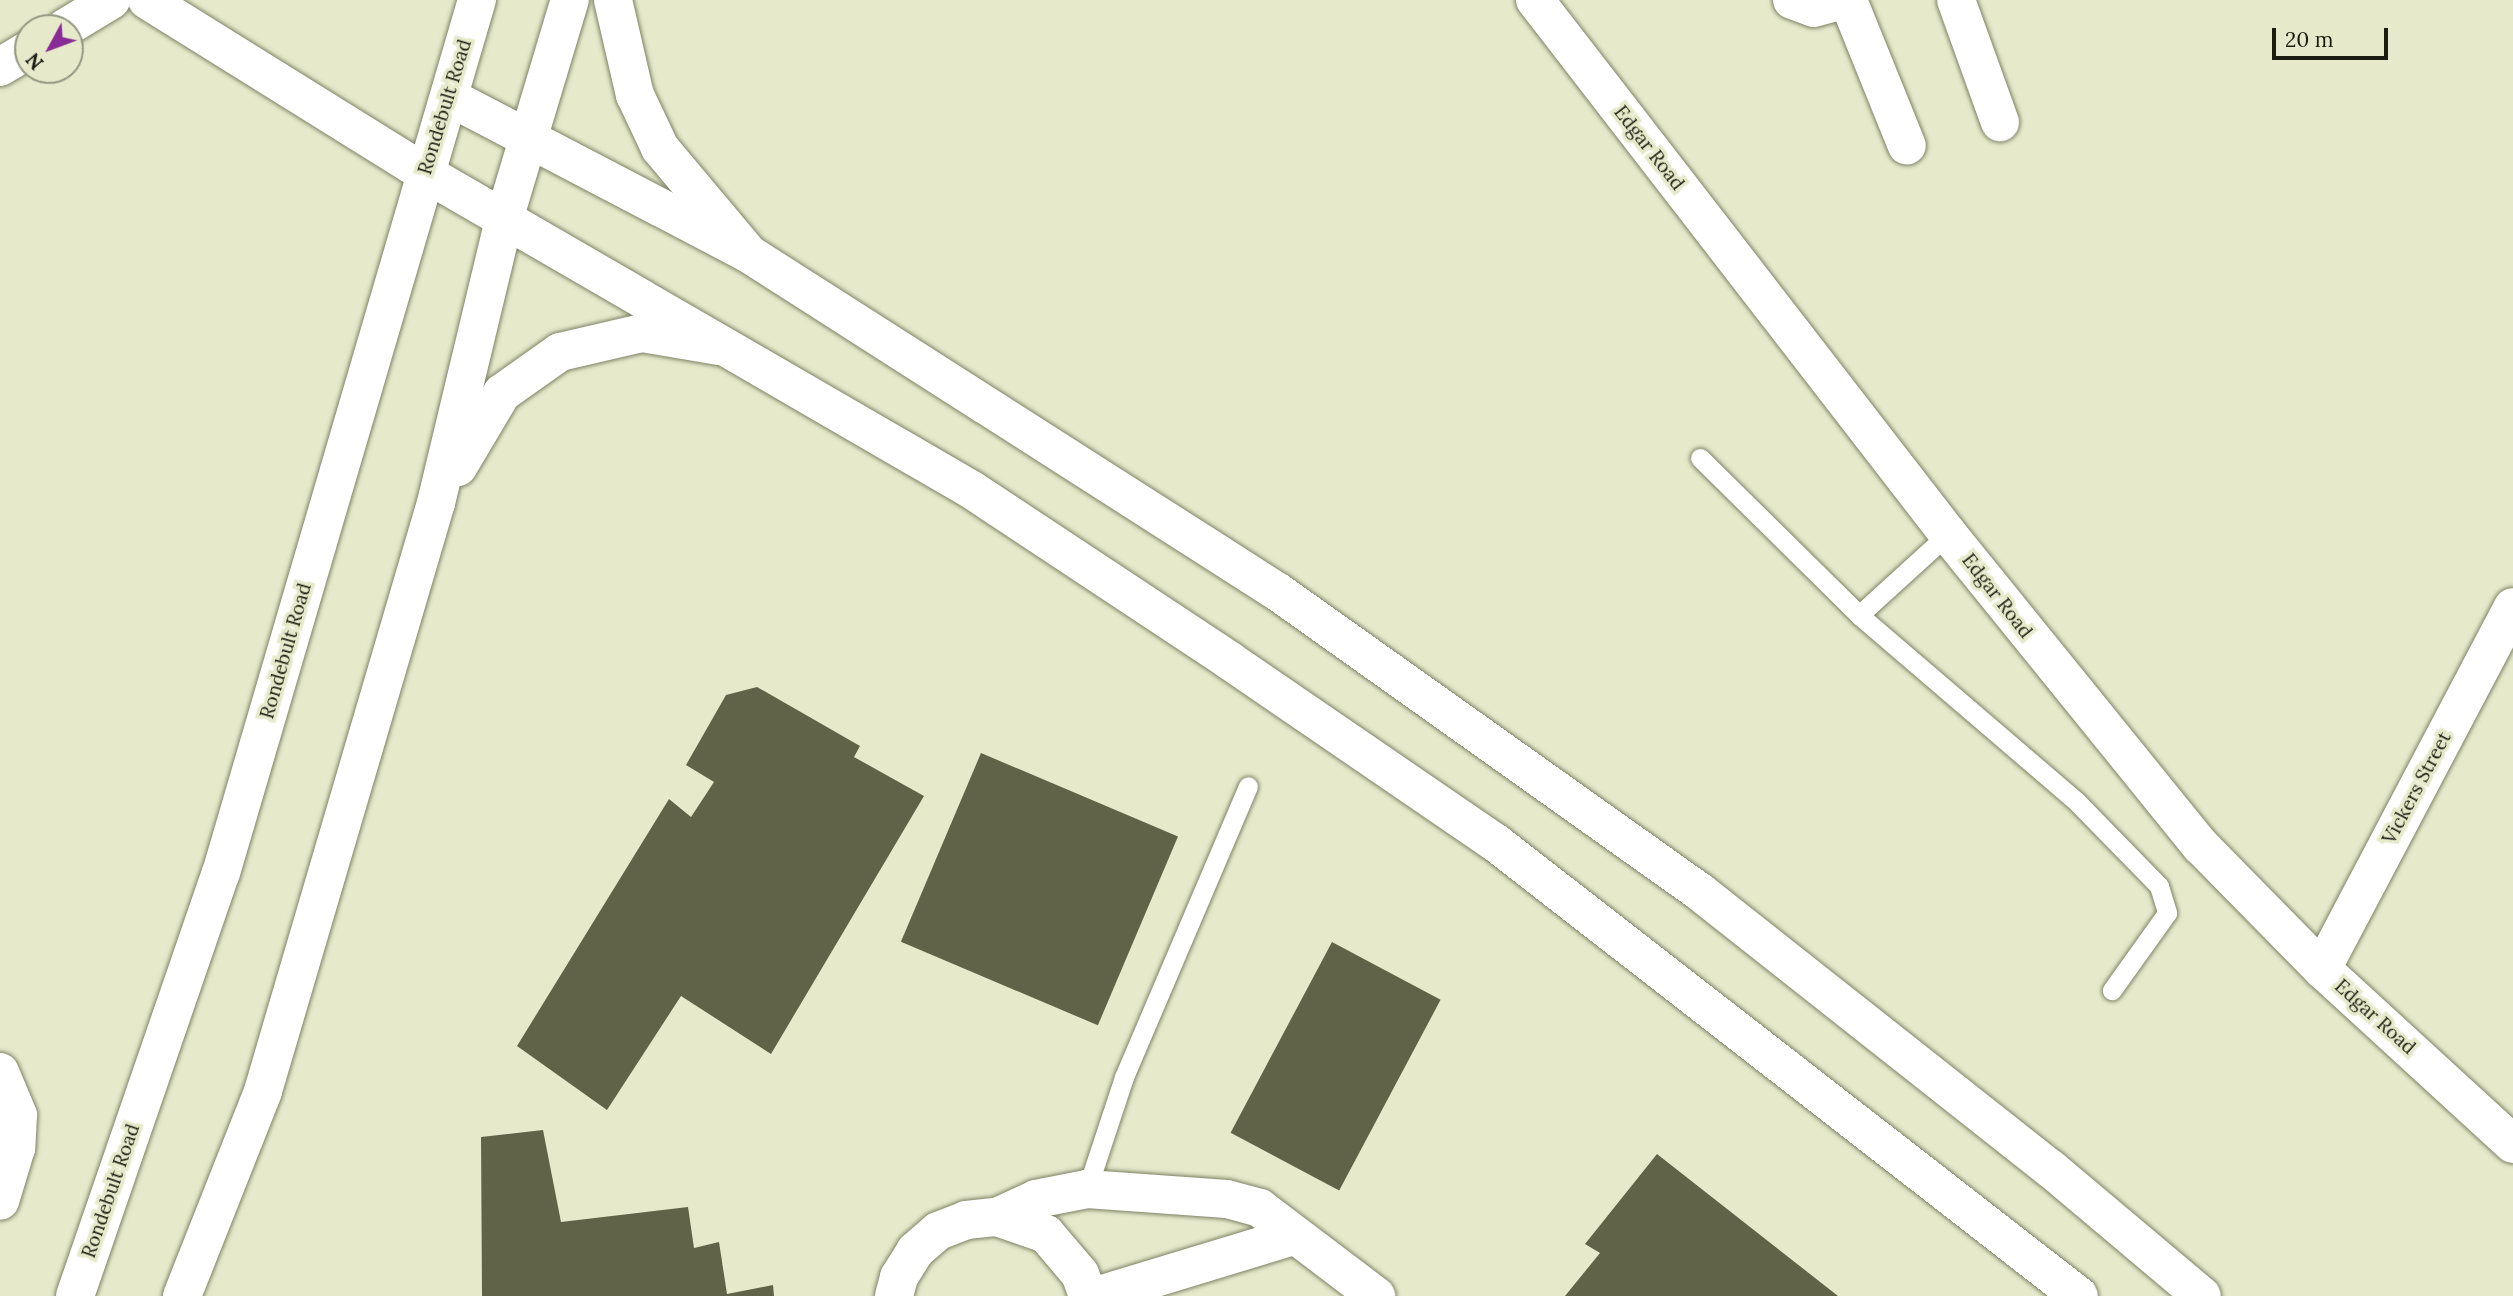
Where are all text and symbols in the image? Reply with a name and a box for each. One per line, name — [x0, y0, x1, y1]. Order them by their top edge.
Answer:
north arrow — [14, 14, 84, 84]
scale bar — [2275, 14, 2390, 58]
text: 20 m — [2285, 26, 2334, 53]
street label: Rondebult Road — [414, 37, 476, 177]
text: N — [21, 48, 49, 75]
street label: Edgar Road — [1609, 101, 1689, 195]
street label: Edgar Road — [1957, 549, 2037, 643]
street label: Rondebult Road — [256, 581, 316, 721]
street label: Vickers Street — [2378, 728, 2456, 848]
street label: Edgar Road — [2330, 975, 2420, 1059]
street label: Rondebult Road — [77, 1121, 145, 1261]

